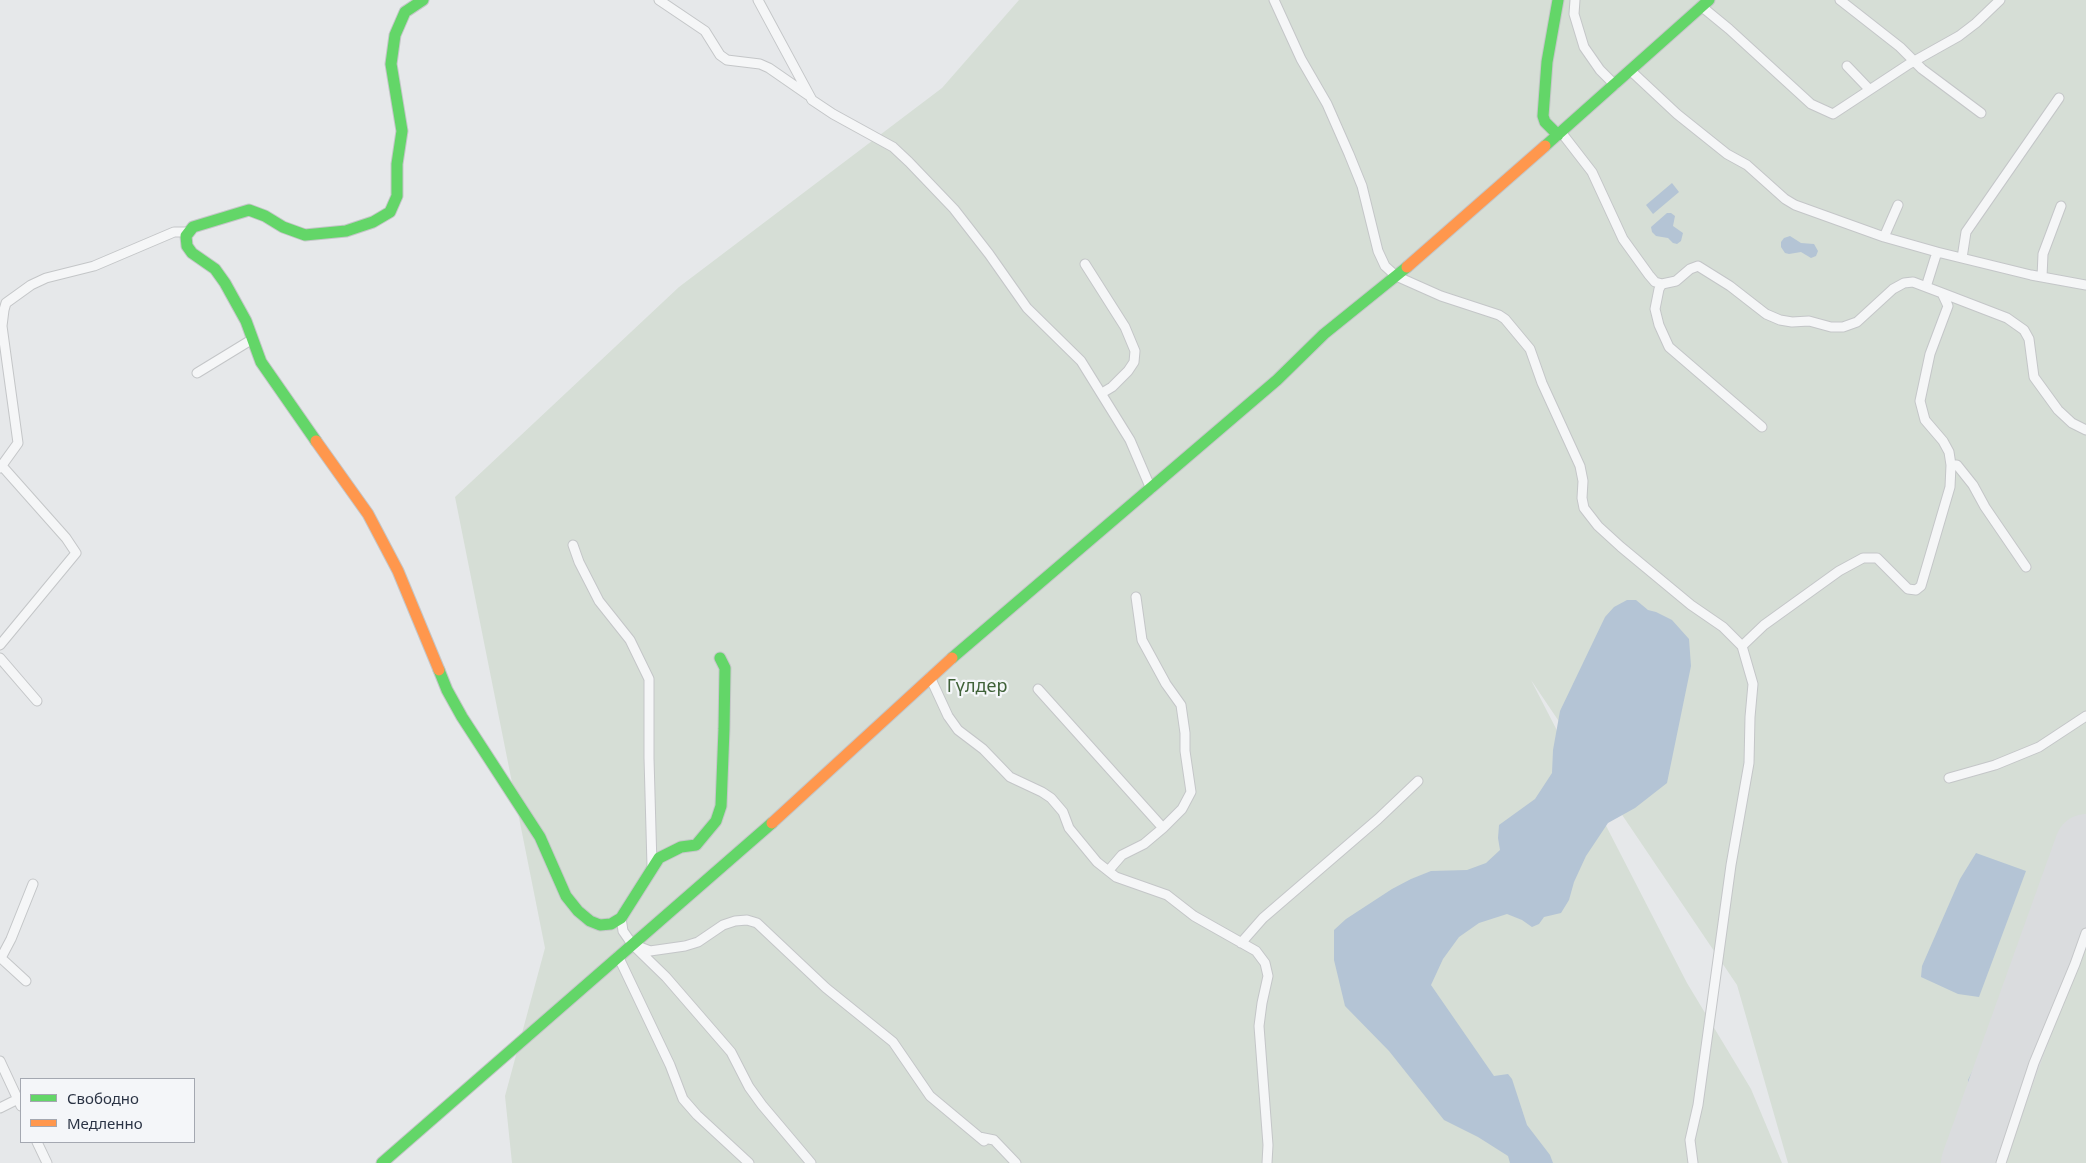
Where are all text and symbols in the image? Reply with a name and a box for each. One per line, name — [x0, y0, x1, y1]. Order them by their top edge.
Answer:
park label: Гүлдер — [947, 676, 1007, 698]
legend — [20, 1078, 195, 1143]
text: Свободно — [67, 1088, 139, 1108]
text: Медленно — [67, 1113, 143, 1133]

